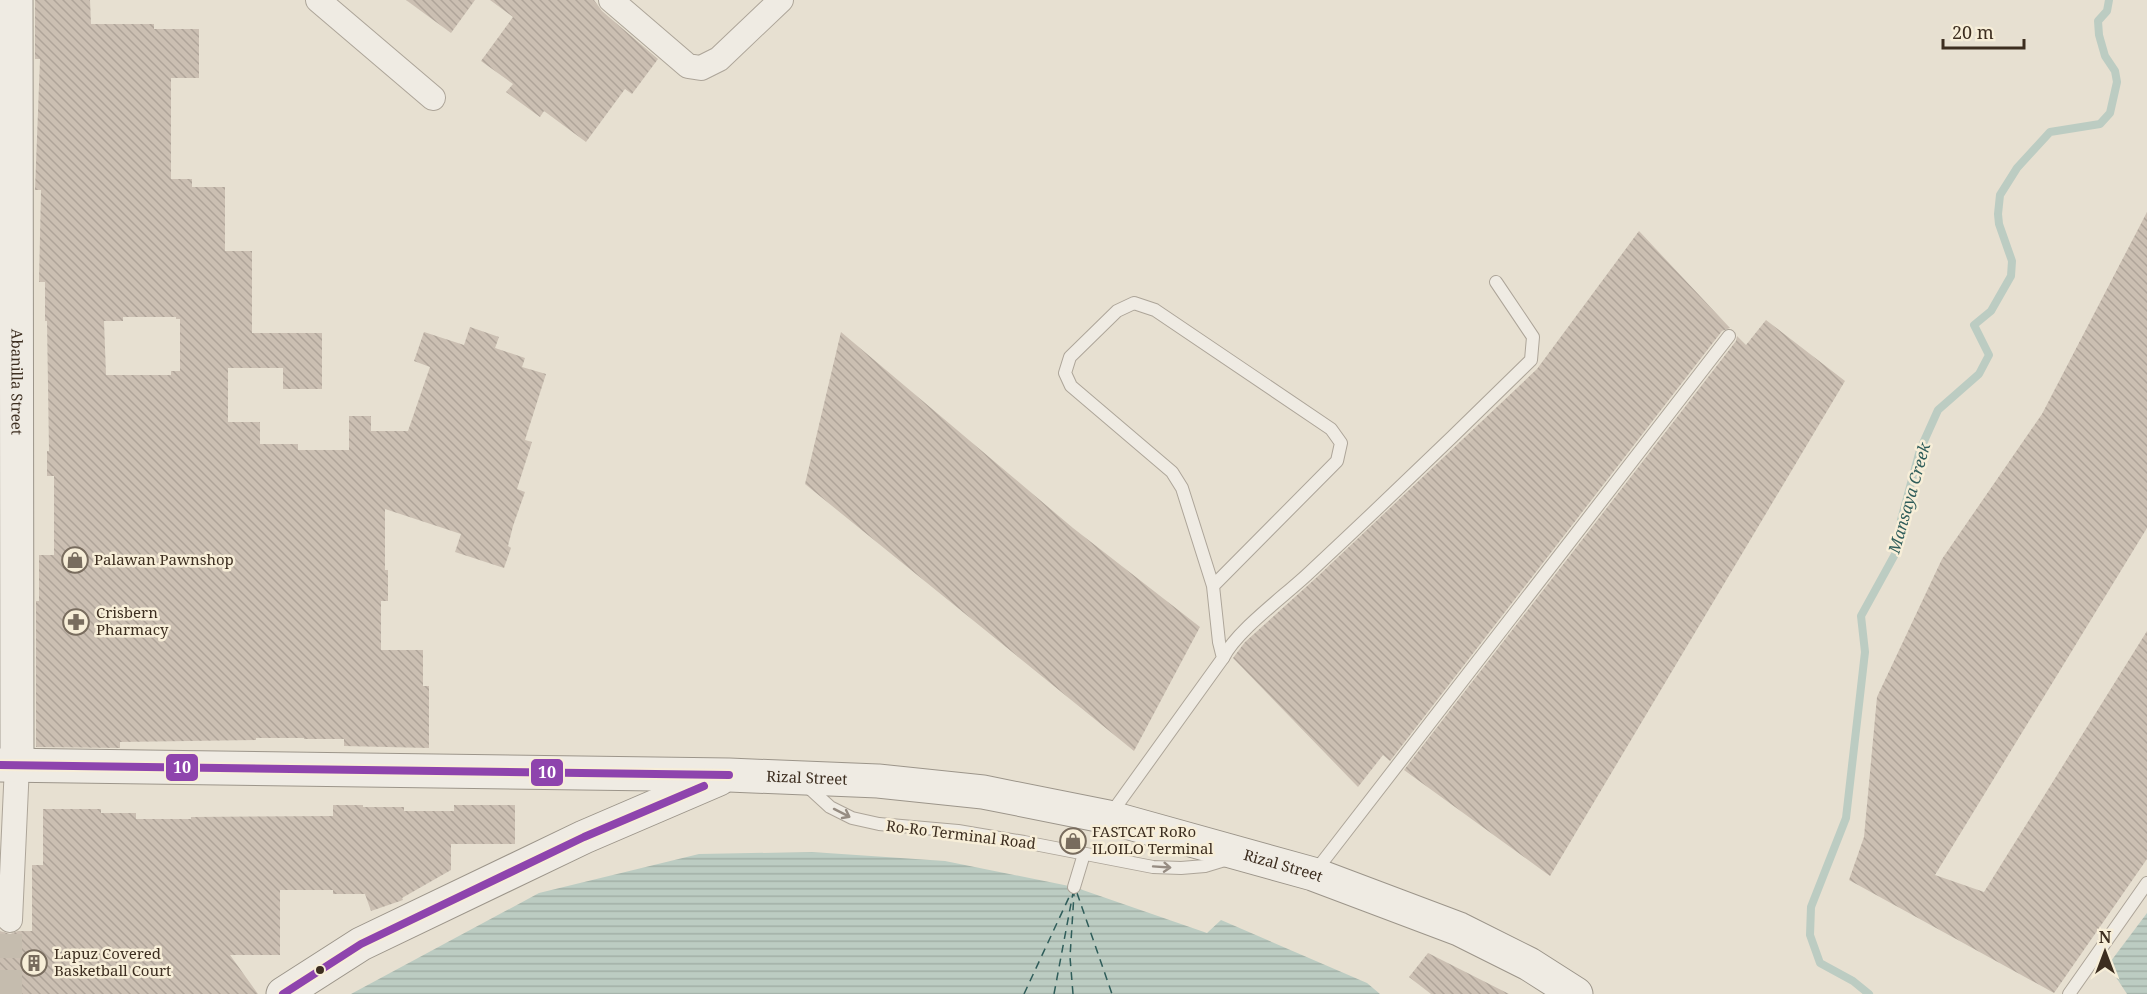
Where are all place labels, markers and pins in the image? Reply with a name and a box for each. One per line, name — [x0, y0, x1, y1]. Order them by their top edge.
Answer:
shop icon: Palawan Pawnshop — [60, 545, 90, 575]
place label: Palawan Pawnshop — [94, 549, 234, 569]
place label: Crisbern Pharmacy — [96, 602, 169, 639]
pharmacy icon: Crisbern Pharmacy — [61, 607, 91, 637]
place label: FASTCAT RoRo ILOILO Terminal — [1092, 821, 1213, 858]
shop icon: FASTCAT RoRo ILOILO Terminal — [1058, 826, 1088, 856]
place label: Lapuz Covered Basketball Court — [54, 943, 171, 980]
building icon: Lapuz Covered Basketball Court — [19, 948, 49, 978]
unlabelled marker — [314, 964, 326, 976]

